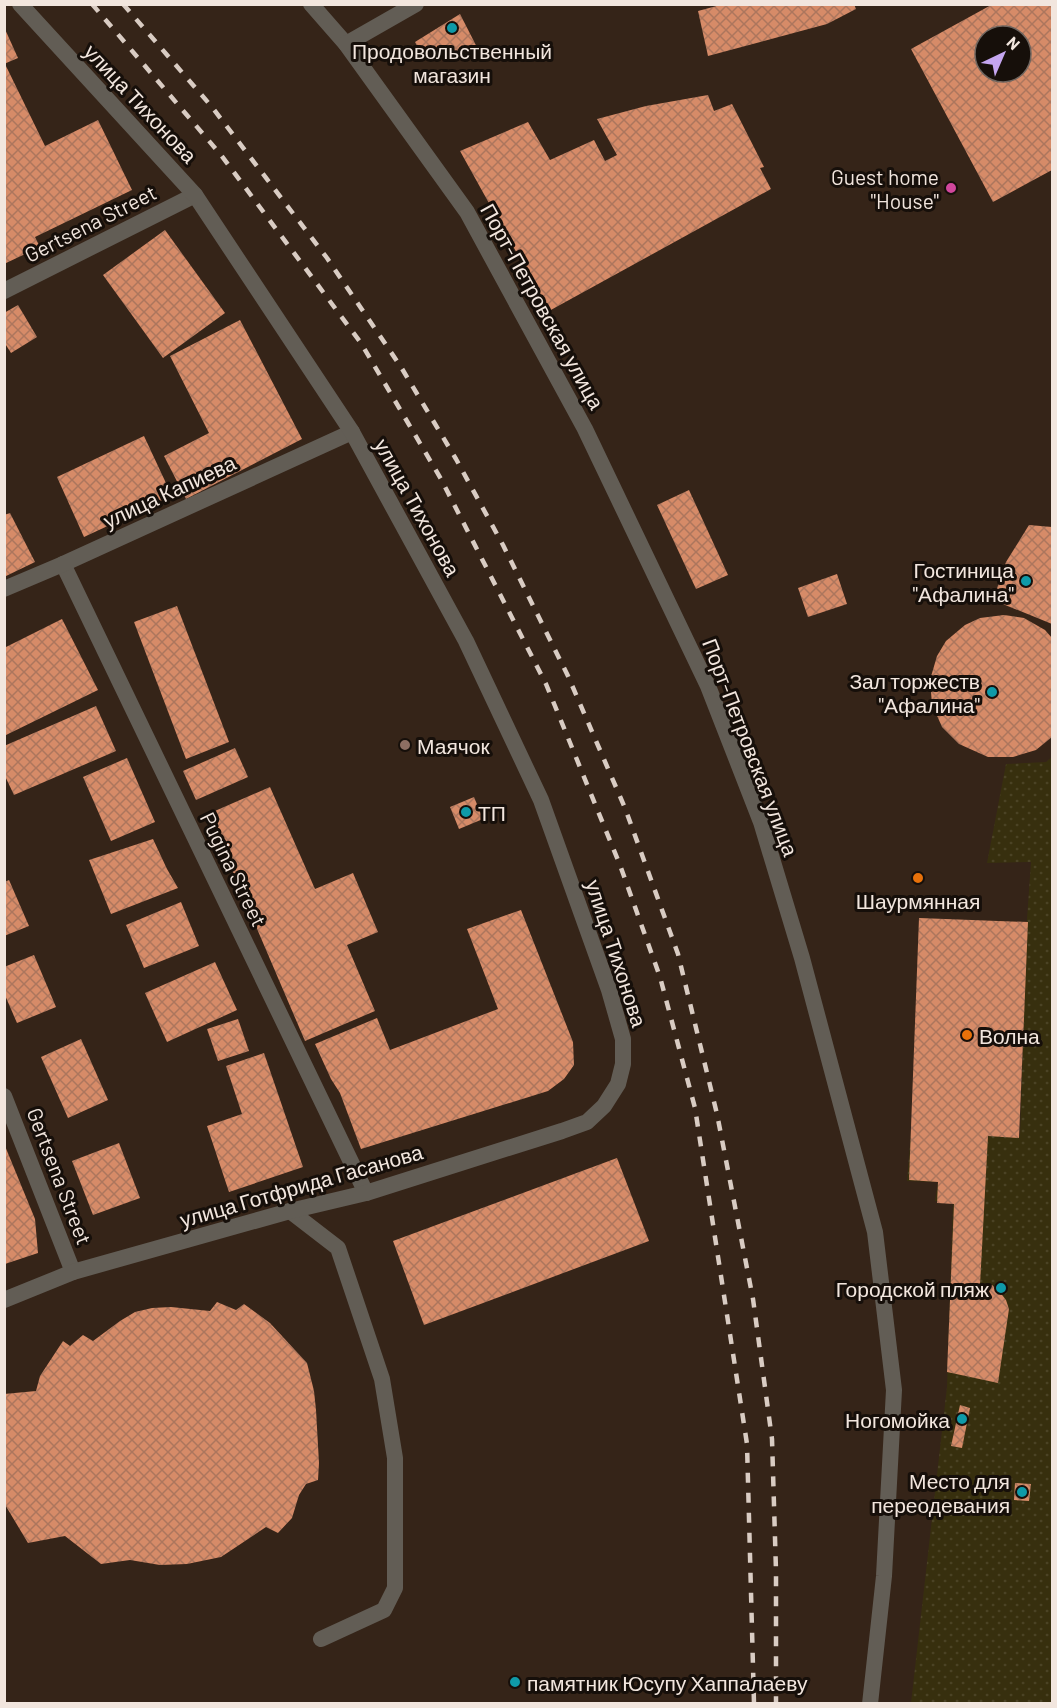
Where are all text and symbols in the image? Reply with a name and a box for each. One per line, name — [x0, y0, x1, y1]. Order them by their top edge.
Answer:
marker: Продовольственный магазин — [445, 21, 459, 35]
north arrow — [973, 24, 1033, 84]
text: N — [1003, 32, 1024, 53]
street label: улица Тихонова — [80, 38, 203, 168]
place label: Продовольственный магазин — [352, 38, 552, 87]
place label: Guest home "House" — [831, 164, 939, 213]
street label: Gertsena Street — [20, 179, 160, 267]
marker: Guest home "House" — [944, 181, 958, 195]
street label: Порт-Петровская улица — [476, 199, 610, 413]
street label: улица Тихонова — [370, 434, 466, 580]
street label: улица Капиева — [99, 449, 239, 533]
place label: Гостиница "Афалина" — [912, 557, 1014, 606]
marker: Гостиница "Афалина" — [1019, 574, 1033, 588]
street label: Порт-Петровская улица — [698, 635, 804, 860]
place label: Зал торжеств "Афалина" — [849, 668, 980, 717]
marker: Зал торжеств "Афалина" — [985, 685, 999, 699]
place label: Маячок — [417, 733, 490, 758]
marker: Маячок — [398, 738, 412, 752]
place label: ТП — [478, 800, 506, 825]
marker: ТП — [459, 805, 473, 819]
street label: Pugina Street — [196, 808, 272, 930]
marker: Шаурмянная — [911, 871, 925, 885]
street label: улица Тихонова — [581, 876, 653, 1030]
place label: Шаурмянная — [856, 888, 980, 913]
place label: Волна — [979, 1023, 1040, 1048]
marker: Волна — [960, 1028, 974, 1042]
street label: Gertsena Street — [22, 1104, 98, 1248]
street label: улица Готфрида Гасанова — [177, 1138, 426, 1232]
place label: Городской пляж — [836, 1276, 989, 1301]
marker: Городской пляж — [994, 1281, 1008, 1295]
place label: Ногомойка — [845, 1407, 950, 1432]
marker: Ногомойка — [955, 1412, 969, 1426]
place label: Место для переодевания — [871, 1468, 1010, 1517]
marker: Место для переодевания — [1015, 1485, 1029, 1499]
place label: памятник Юсупу Хаппалаеву — [527, 1670, 808, 1695]
marker: памятник Юсупу Хаппалаеву — [508, 1675, 522, 1689]

